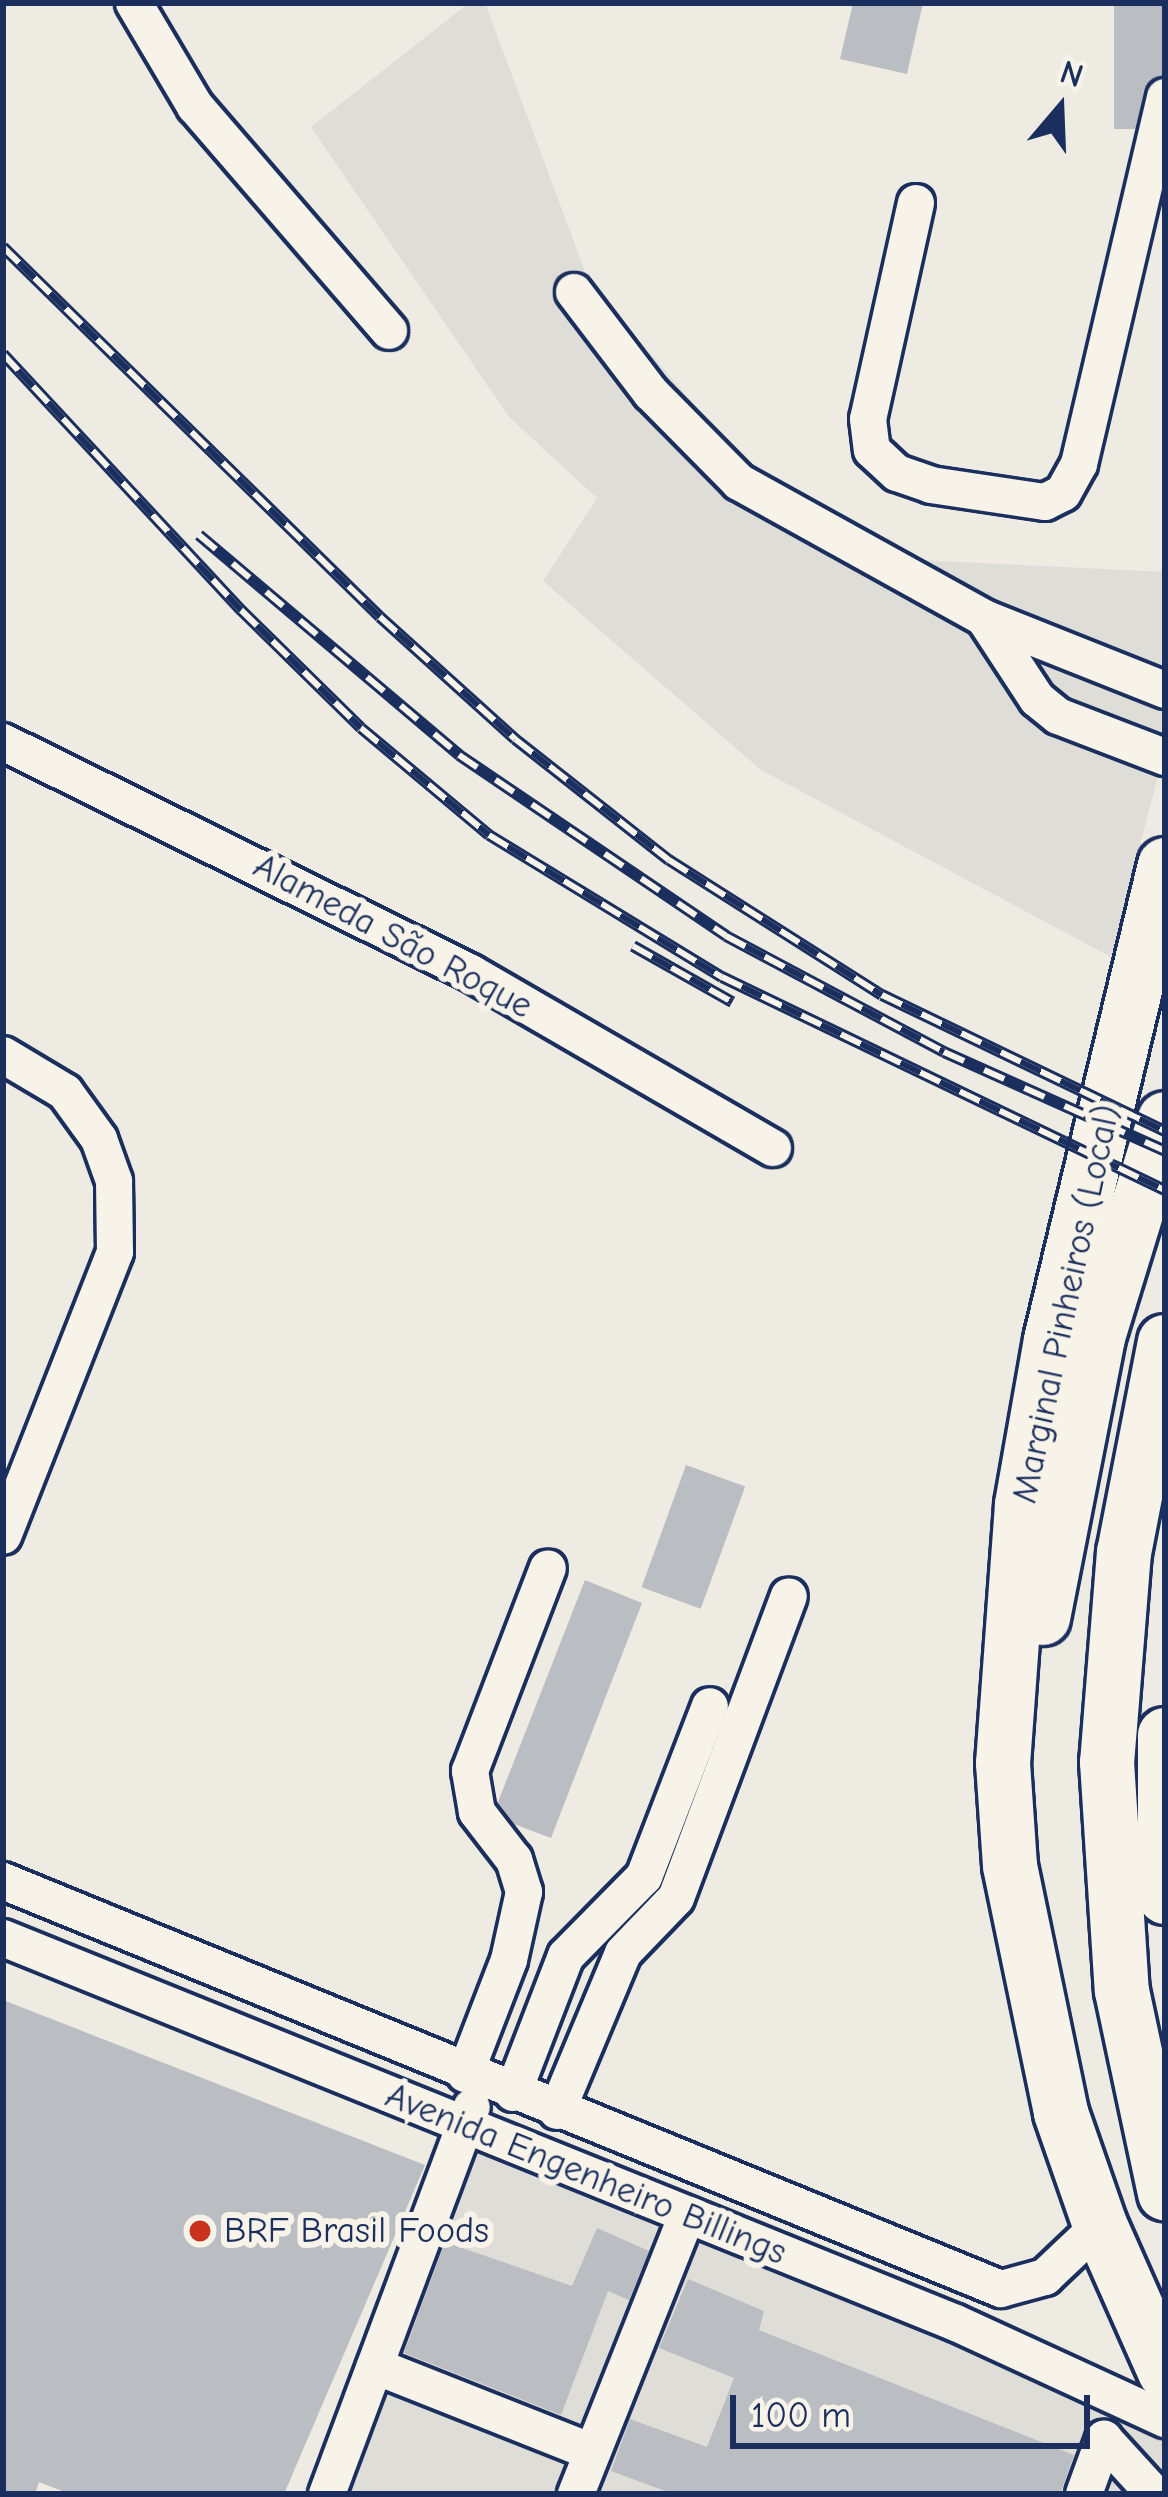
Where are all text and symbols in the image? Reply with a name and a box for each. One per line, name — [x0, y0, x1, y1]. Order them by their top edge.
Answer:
north arrow — [1000, 48, 1120, 168]
text: N — [1055, 52, 1088, 95]
street label: Alameda São Roque — [246, 844, 540, 1028]
street label: Marginal Pinheiros (Local) — [1003, 1101, 1129, 1507]
street label: Avenida Engenheiro Billings — [379, 2074, 793, 2274]
place label: BRF Brasil Foods — [224, 2209, 489, 2253]
marker: BRF Brasil Foods — [187, 2218, 213, 2244]
scale bar — [736, 2371, 1096, 2445]
text: 100 m — [751, 2395, 851, 2436]

